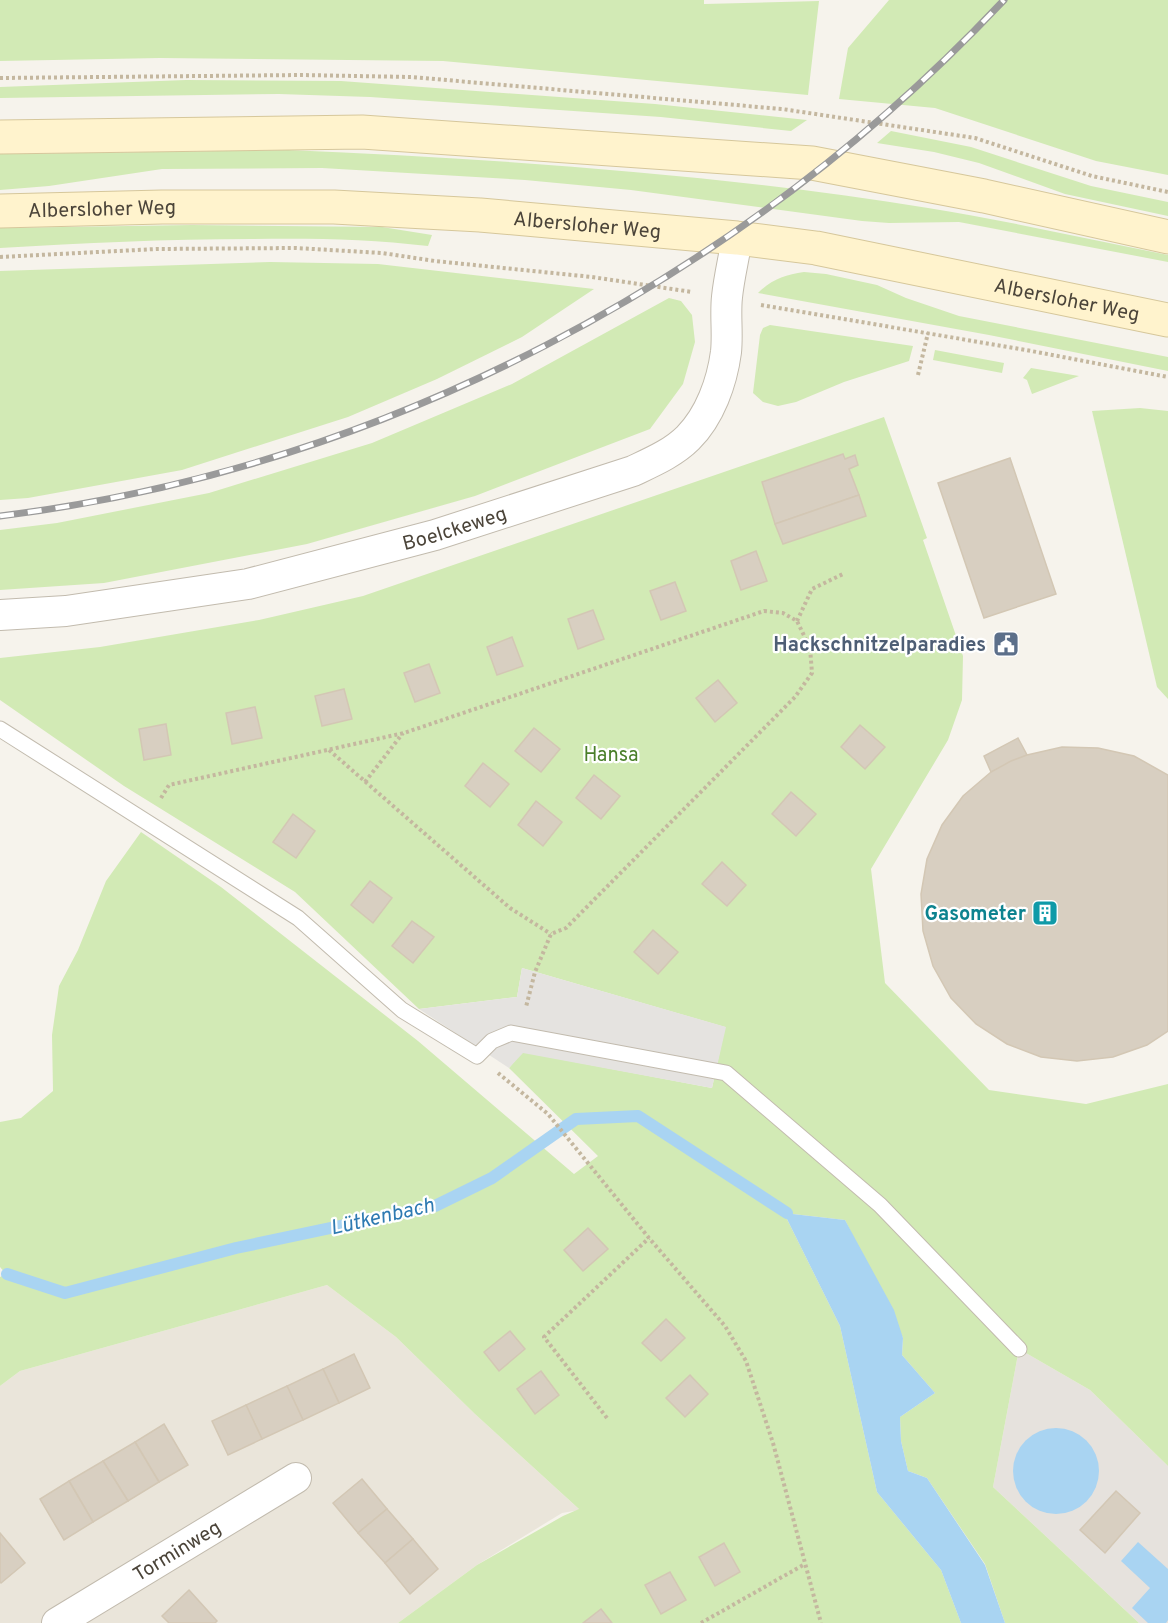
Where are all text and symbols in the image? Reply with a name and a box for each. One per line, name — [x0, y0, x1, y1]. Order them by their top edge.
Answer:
street label: Albersloher Weg — [28, 196, 176, 225]
street label: Albersloher Weg — [512, 207, 662, 246]
street label: Albersloher Weg — [991, 274, 1142, 329]
street label: Boelckeweg — [400, 502, 511, 558]
public building icon: Hackschnitzelparadies — [991, 629, 1021, 659]
place label: Hackschnitzelparadies — [773, 633, 986, 659]
park label: Hansa — [583, 743, 639, 769]
building icon: Gasometer — [1030, 898, 1060, 928]
place label: Gasometer — [924, 902, 1027, 928]
water label: Lütkenbach — [328, 1192, 438, 1243]
street label: Torminweg — [129, 1516, 226, 1589]

